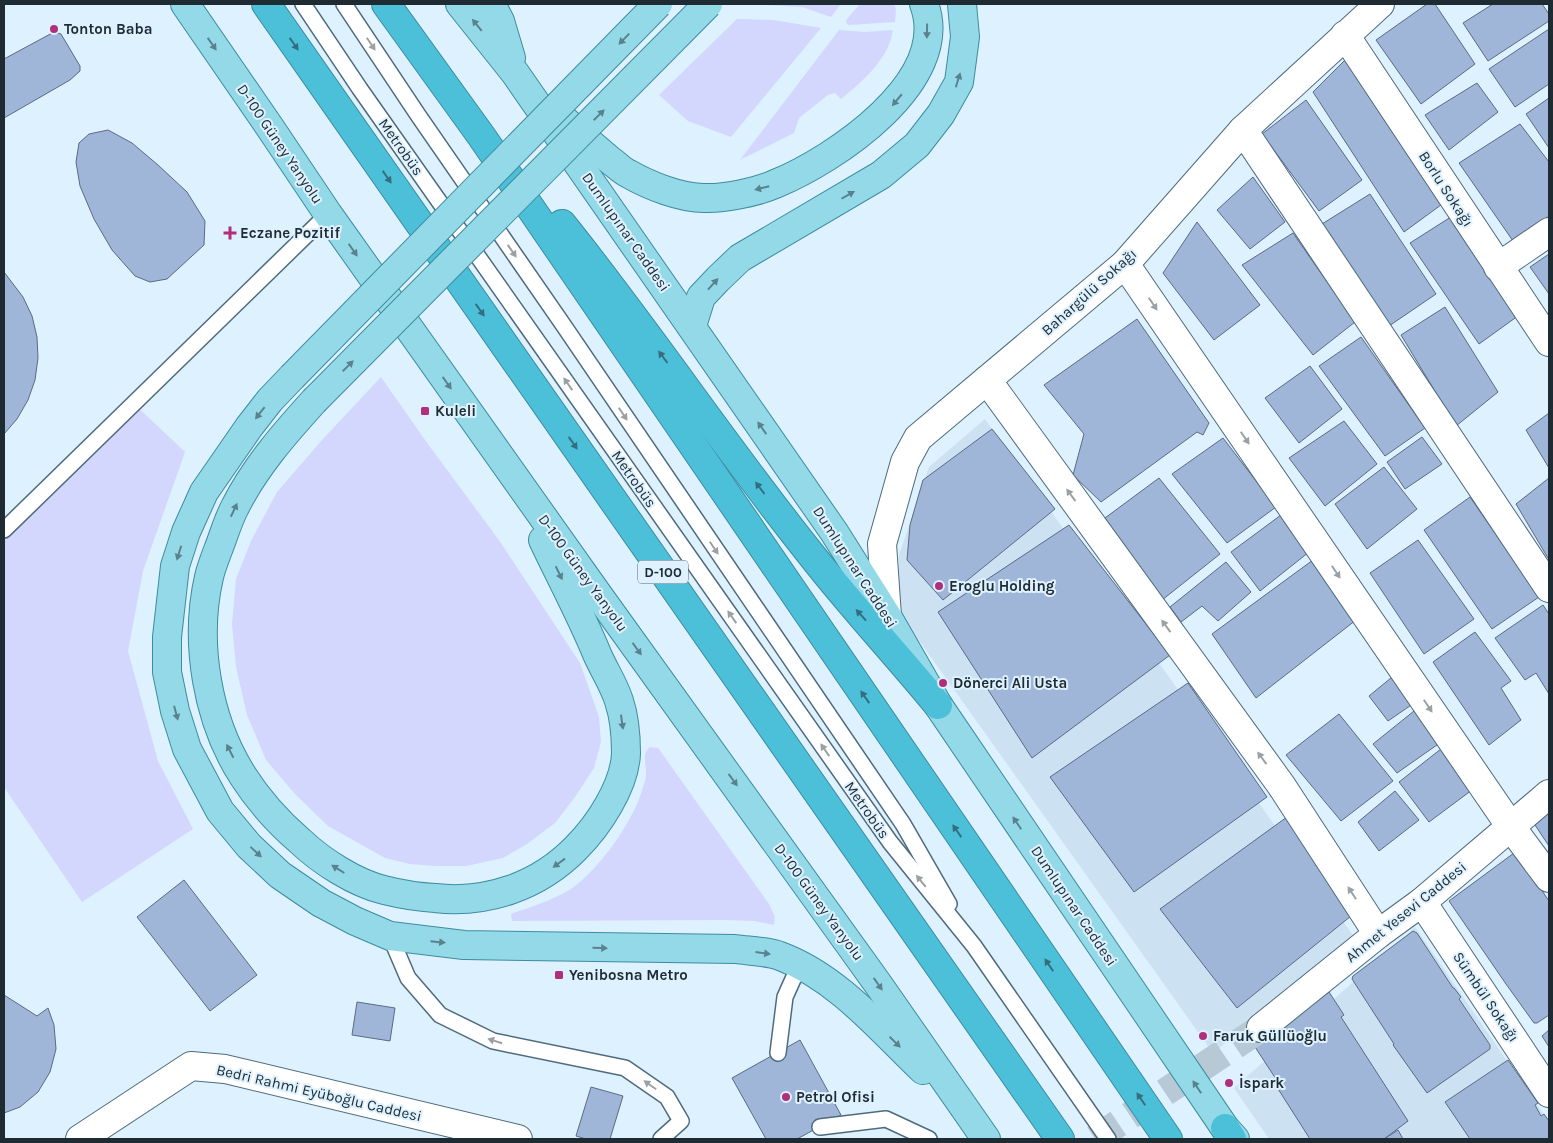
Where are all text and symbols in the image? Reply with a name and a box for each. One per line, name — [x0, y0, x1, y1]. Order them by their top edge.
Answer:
one-way arrow — [471, 18, 482, 31]
place label: Tonton Baba — [64, 20, 152, 38]
marker: Tonton Baba — [48, 23, 60, 35]
one-way arrow — [923, 24, 931, 40]
one-way arrow — [618, 33, 630, 45]
one-way arrow — [207, 37, 217, 51]
one-way arrow — [289, 37, 299, 51]
one-way arrow — [366, 38, 376, 51]
one-way arrow — [954, 72, 962, 87]
street label: D-100 Güney Yanyolu — [233, 81, 327, 207]
one-way arrow — [891, 93, 902, 106]
one-way arrow — [593, 109, 605, 121]
street label: Metrobüs — [375, 115, 427, 179]
street label: Borlu Sokağı — [1415, 148, 1477, 230]
street label: Dumlupınar Caddesi — [578, 169, 674, 295]
one-way arrow — [382, 170, 392, 184]
one-way arrow — [755, 184, 770, 192]
one-way arrow — [842, 190, 855, 199]
place label: Eczane Pozitif — [240, 224, 340, 242]
marker: Eczane Pozitif — [224, 227, 236, 239]
one-way arrow — [348, 243, 358, 257]
one-way arrow — [507, 244, 517, 258]
street label: Bahargülü Sokağı — [1038, 245, 1140, 339]
one-way arrow — [707, 278, 719, 290]
one-way arrow — [1148, 297, 1158, 311]
one-way arrow — [475, 303, 485, 317]
one-way arrow — [658, 351, 669, 364]
one-way arrow — [342, 360, 354, 372]
one-way arrow — [442, 376, 452, 390]
one-way arrow — [563, 377, 573, 391]
place label: Kuleli — [435, 402, 476, 420]
marker: Kuleli — [419, 405, 431, 417]
one-way arrow — [255, 406, 265, 420]
one-way arrow — [619, 407, 628, 421]
one-way arrow — [757, 421, 767, 434]
one-way arrow — [1240, 431, 1250, 445]
one-way arrow — [568, 436, 578, 450]
street label: Metrobüs — [608, 447, 660, 511]
one-way arrow — [755, 481, 765, 495]
one-way arrow — [1066, 488, 1076, 502]
one-way arrow — [230, 503, 238, 517]
street label: Dumlupınar Caddesi — [809, 503, 901, 631]
street label: D-100 Güney Yanyolu — [534, 511, 632, 635]
one-way arrow — [710, 542, 719, 555]
one-way arrow — [175, 545, 183, 560]
road number: D-100 — [638, 560, 688, 584]
one-way arrow — [1332, 565, 1341, 579]
one-way arrow — [555, 566, 563, 580]
place label: Eroglu Holding — [949, 577, 1055, 595]
marker: Eroglu Holding — [933, 580, 945, 592]
one-way arrow — [855, 609, 867, 621]
one-way arrow — [727, 611, 737, 624]
one-way arrow — [1161, 619, 1171, 633]
one-way arrow — [632, 642, 642, 655]
place label: Dönerci Ali Usta — [953, 674, 1067, 692]
marker: Dönerci Ali Usta — [937, 677, 949, 689]
one-way arrow — [860, 690, 870, 704]
one-way arrow — [1423, 699, 1433, 713]
one-way arrow — [172, 706, 180, 721]
one-way arrow — [619, 715, 627, 731]
one-way arrow — [820, 743, 830, 757]
one-way arrow — [226, 744, 234, 758]
one-way arrow — [1256, 752, 1267, 765]
one-way arrow — [727, 773, 738, 786]
street label: Metrobüs — [841, 778, 893, 842]
one-way arrow — [1013, 816, 1022, 829]
one-way arrow — [952, 824, 962, 838]
street label: D-100 Güney Yanyolu — [770, 840, 868, 964]
street label: Dumlupınar Caddesi — [1027, 842, 1121, 970]
one-way arrow — [250, 846, 262, 858]
one-way arrow — [553, 858, 566, 868]
street label: Ahmet Yesevi Caddesi — [1342, 858, 1470, 966]
one-way arrow — [331, 864, 344, 873]
one-way arrow — [916, 875, 927, 888]
one-way arrow — [1347, 886, 1356, 900]
one-way arrow — [430, 938, 446, 946]
one-way arrow — [593, 944, 609, 952]
one-way arrow — [755, 949, 771, 957]
street label: Sümbül Sokağı — [1449, 949, 1523, 1045]
one-way arrow — [1044, 958, 1054, 972]
place label: Yenibosna Metro — [569, 966, 688, 984]
marker: Yenibosna Metro — [553, 969, 565, 981]
one-way arrow — [873, 977, 883, 990]
place label: Faruk Güllüoğlu — [1213, 1027, 1327, 1045]
marker: Faruk Güllüoğlu — [1197, 1030, 1209, 1042]
one-way arrow — [488, 1036, 503, 1044]
one-way arrow — [888, 1036, 900, 1048]
street label: Bedri Rahmi Eyüboğlu Caddesi — [215, 1061, 423, 1125]
place label: İspark — [1239, 1073, 1284, 1092]
marker: İspark — [1223, 1077, 1235, 1089]
one-way arrow — [643, 1080, 656, 1090]
one-way arrow — [1192, 1081, 1202, 1094]
place label: Petrol Ofisi — [796, 1088, 875, 1106]
marker: Petrol Ofisi — [780, 1091, 792, 1103]
one-way arrow — [1136, 1092, 1146, 1106]

